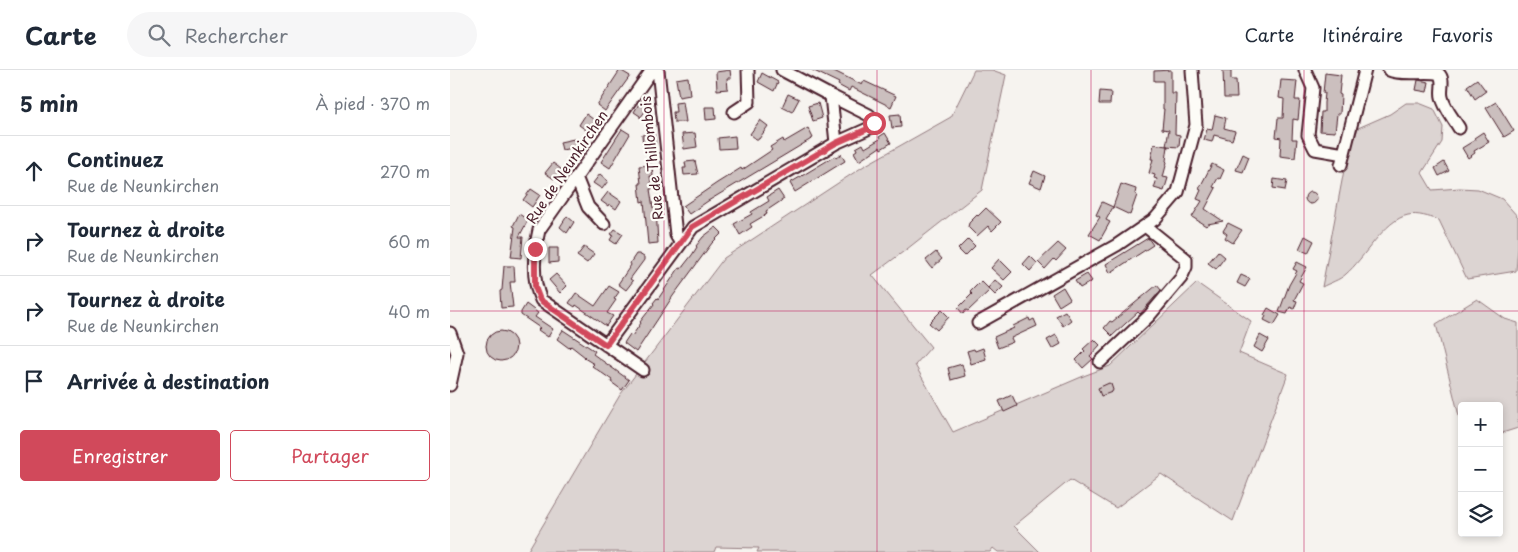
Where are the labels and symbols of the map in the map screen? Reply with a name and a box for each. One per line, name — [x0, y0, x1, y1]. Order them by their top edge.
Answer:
street label: Rue de Thillombois — [635, 95, 668, 221]
street label: Rue de Neunkirchen — [521, 106, 612, 228]
route start — [863, 112, 886, 135]
route end — [524, 238, 547, 261]

